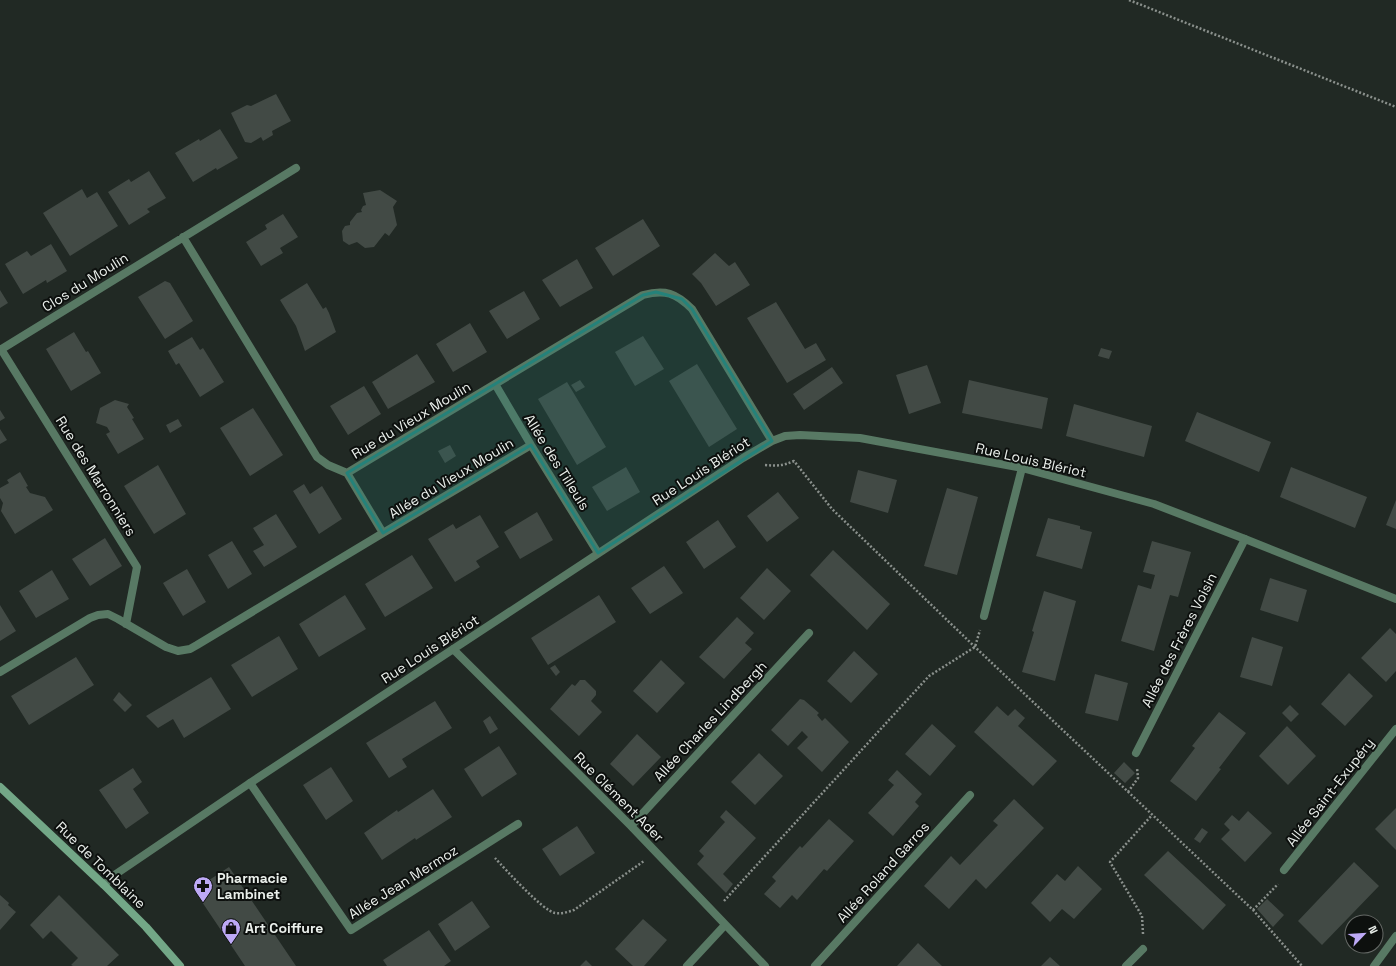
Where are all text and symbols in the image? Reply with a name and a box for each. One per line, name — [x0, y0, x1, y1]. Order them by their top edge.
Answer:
street label: Clos du Moulin — [39, 248, 131, 316]
street label: Rue du Vieux Moulin — [348, 377, 474, 463]
street label: Allée des Tilleuls — [520, 411, 594, 513]
street label: Rue des Marronniers — [52, 413, 140, 539]
street label: Rue Louis Blériot — [649, 433, 753, 509]
street label: Allée du Vieux Moulin — [385, 434, 517, 522]
street label: Rue Louis Blériot — [974, 439, 1088, 481]
street label: Allée des Frères Voisin — [1137, 570, 1221, 710]
street label: Rue Louis Blériot — [378, 611, 482, 687]
street label: Allée Charles Lindbergh — [650, 657, 770, 785]
street label: Allée Saint-Exupéry — [1282, 734, 1378, 850]
street label: Rue Clément Ader — [570, 748, 668, 846]
street label: Rue de Tomblaine — [52, 817, 150, 913]
street label: Allée Roland Garros — [833, 818, 933, 926]
street label: Allée Jean Mermoz — [345, 841, 461, 923]
place label: Pharmacie Lambinet — [217, 869, 288, 903]
pharmacy icon: Pharmacie Lambinet — [192, 875, 214, 903]
north arrow — [1344, 914, 1384, 954]
shop icon: Art Coiffure — [220, 917, 242, 945]
place label: Art Coiffure — [245, 919, 323, 937]
text: N — [1365, 923, 1381, 936]

